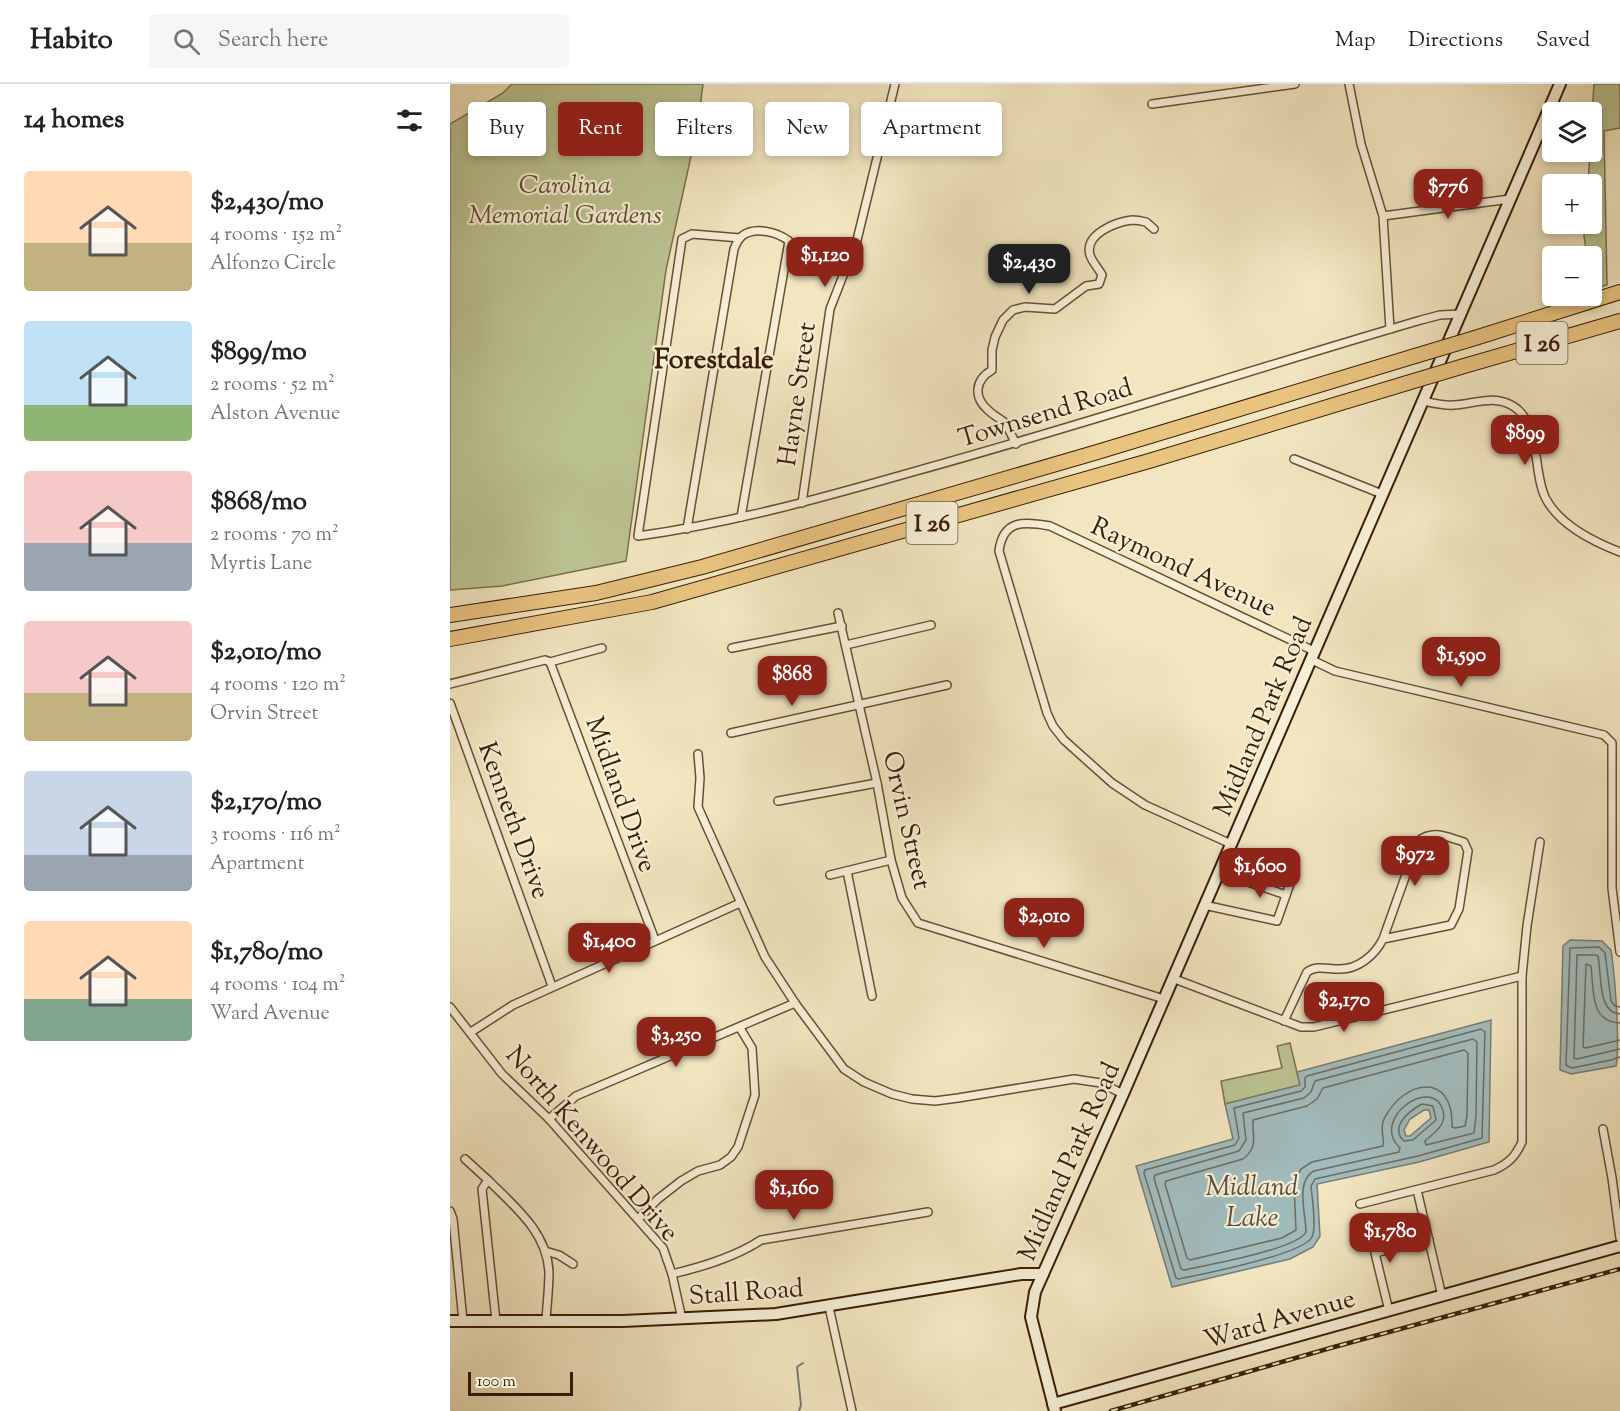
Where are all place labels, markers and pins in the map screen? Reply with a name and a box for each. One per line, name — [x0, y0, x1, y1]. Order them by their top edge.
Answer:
pin: $776 — [1412, 169, 1484, 220]
pin: $1,120 — [776, 237, 874, 288]
pin: $2,430 — [980, 244, 1078, 295]
pin: $899 — [1489, 415, 1561, 466]
pin: $1,590 — [1412, 637, 1510, 688]
pin: $868 — [756, 656, 828, 707]
pin: $972 — [1379, 836, 1451, 887]
pin: $1,600 — [1211, 848, 1309, 899]
pin: $2,010 — [995, 898, 1093, 949]
pin: $1,400 — [560, 923, 658, 974]
pin: $2,170 — [1295, 982, 1393, 1033]
pin: $3,250 — [627, 1017, 725, 1068]
pin: $1,160 — [745, 1170, 843, 1221]
pin: $1,780 — [1341, 1213, 1439, 1264]

